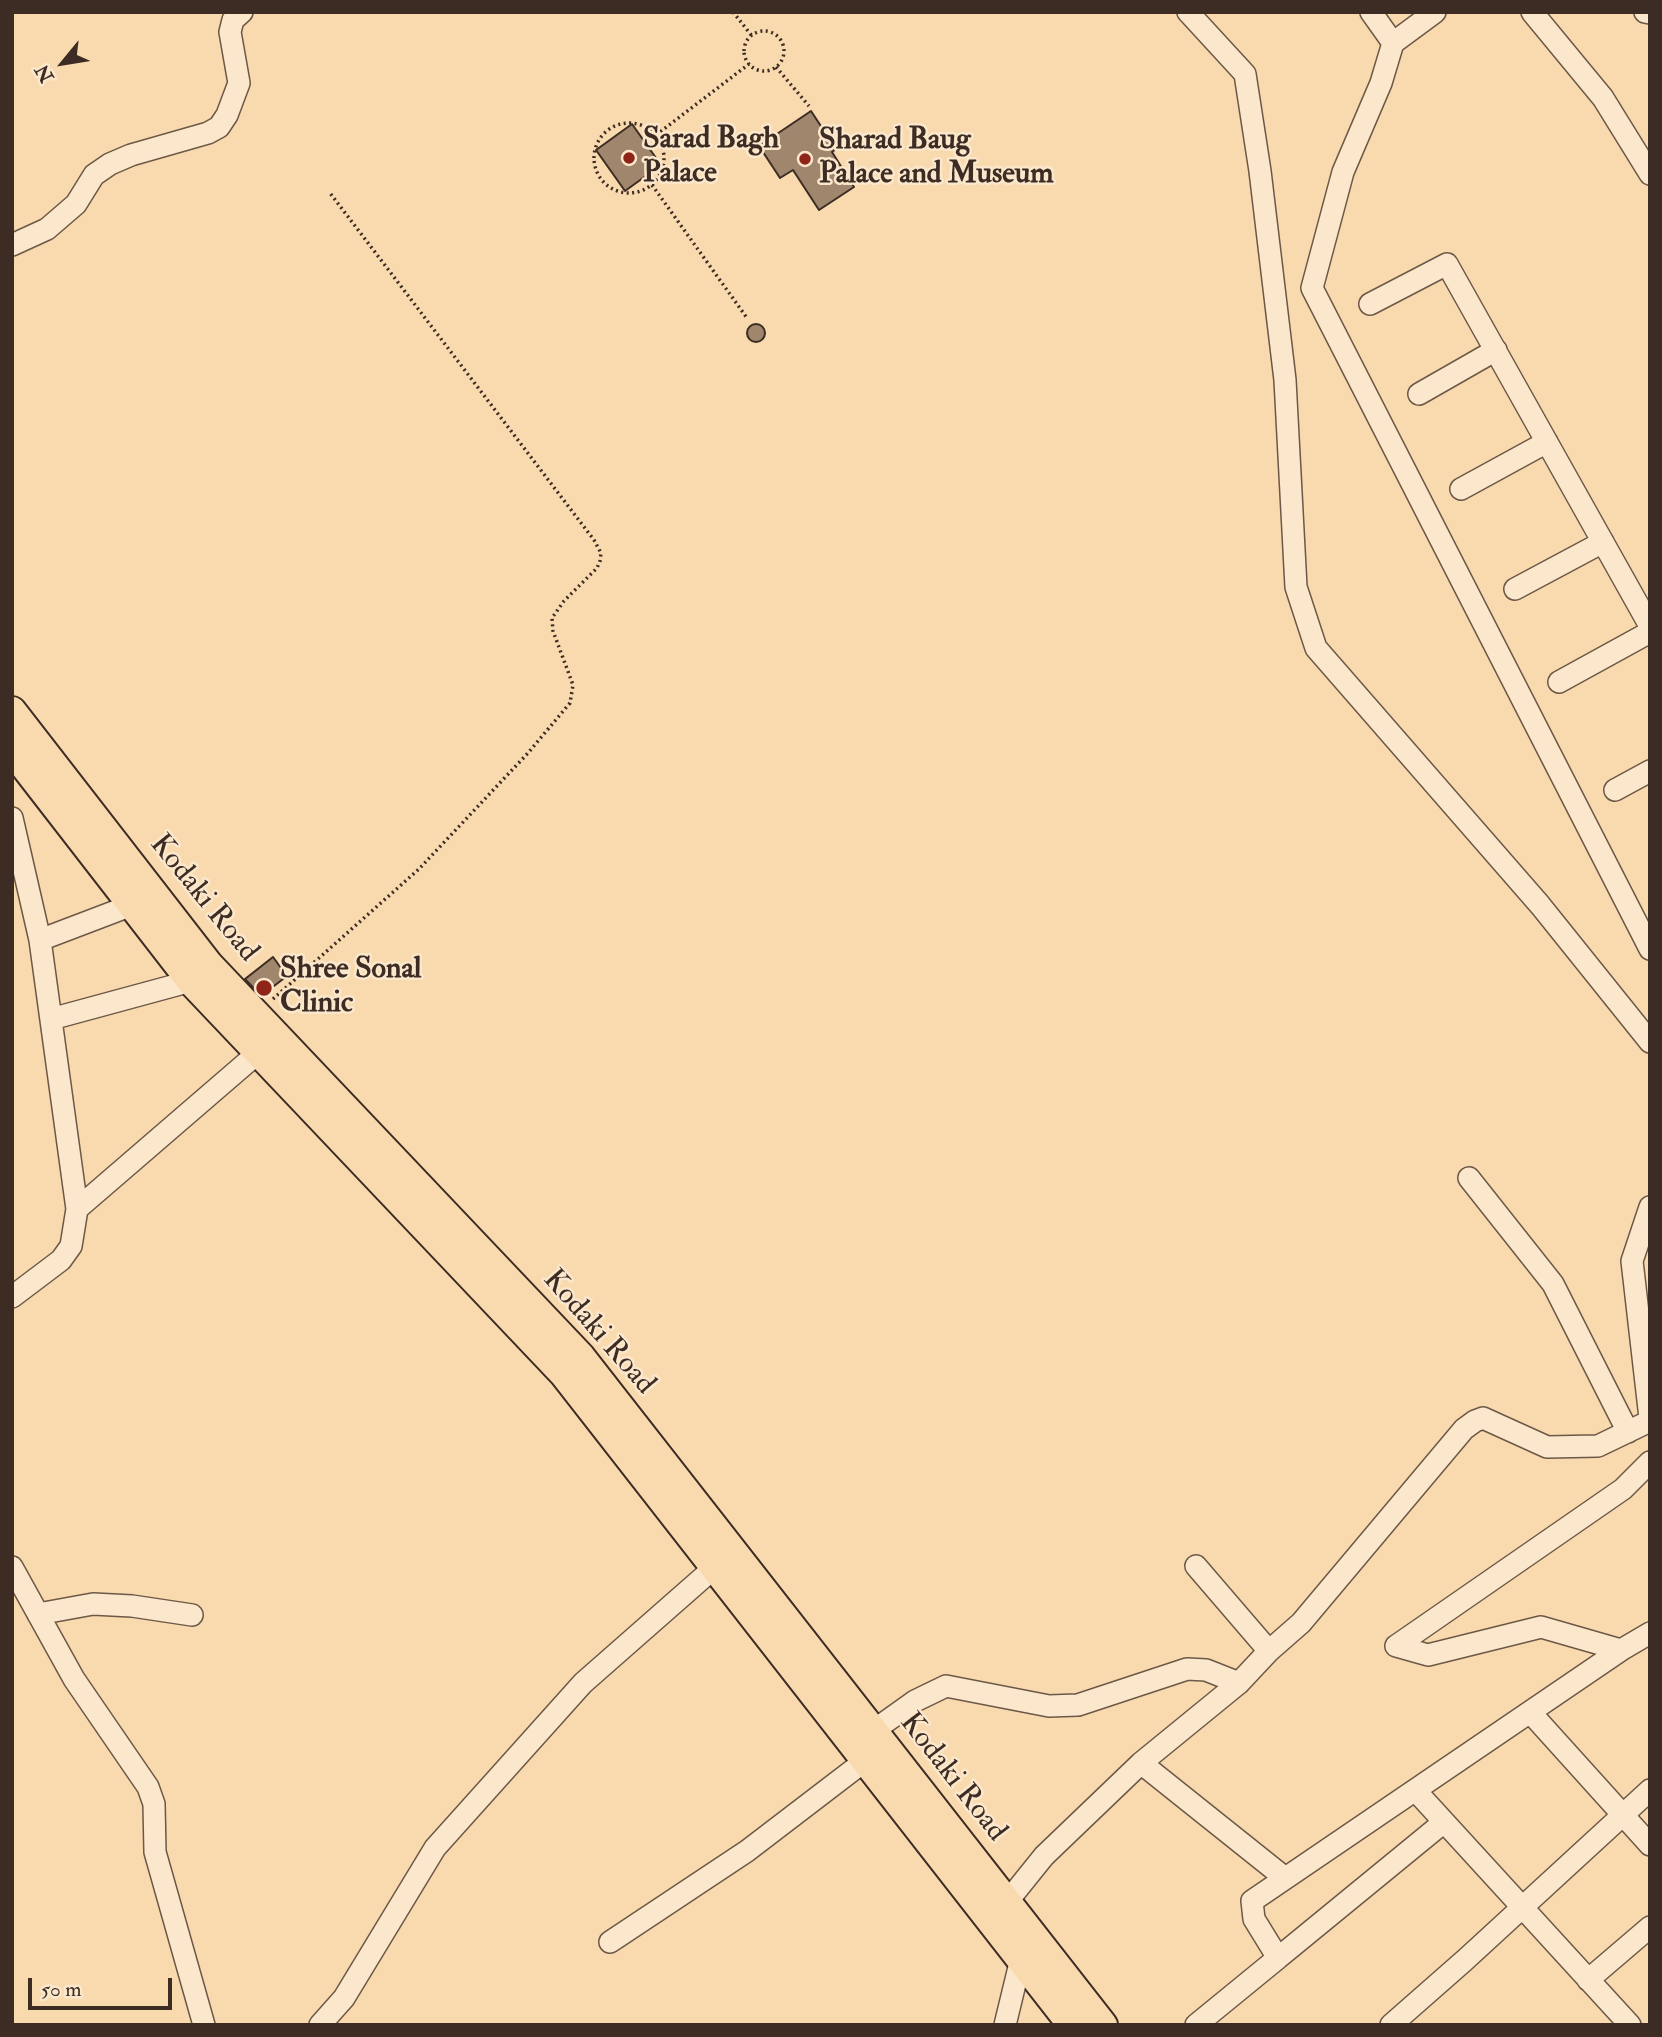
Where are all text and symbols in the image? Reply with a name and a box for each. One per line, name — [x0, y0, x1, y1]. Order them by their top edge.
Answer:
north arrow — [28, 28, 98, 98]
text: N — [30, 60, 59, 87]
place label: Sarad Bagh Palace — [643, 123, 779, 194]
place label: Sharad Baug Palace and Museum — [819, 124, 1054, 194]
marker: Sarad Bagh Palace — [621, 150, 637, 166]
marker: Sharad Baug Palace and Museum — [797, 151, 813, 167]
street label: Kodaki Road — [141, 828, 265, 970]
place label: Shree Sonal Clinic — [280, 953, 422, 1024]
marker: Shree Sonal Clinic — [254, 978, 274, 998]
street label: Kodaki Road — [534, 1263, 662, 1403]
street label: Kodaki Road — [891, 1706, 1013, 1850]
scale bar — [32, 1964, 175, 2008]
text: 50 m — [41, 1976, 82, 2003]

